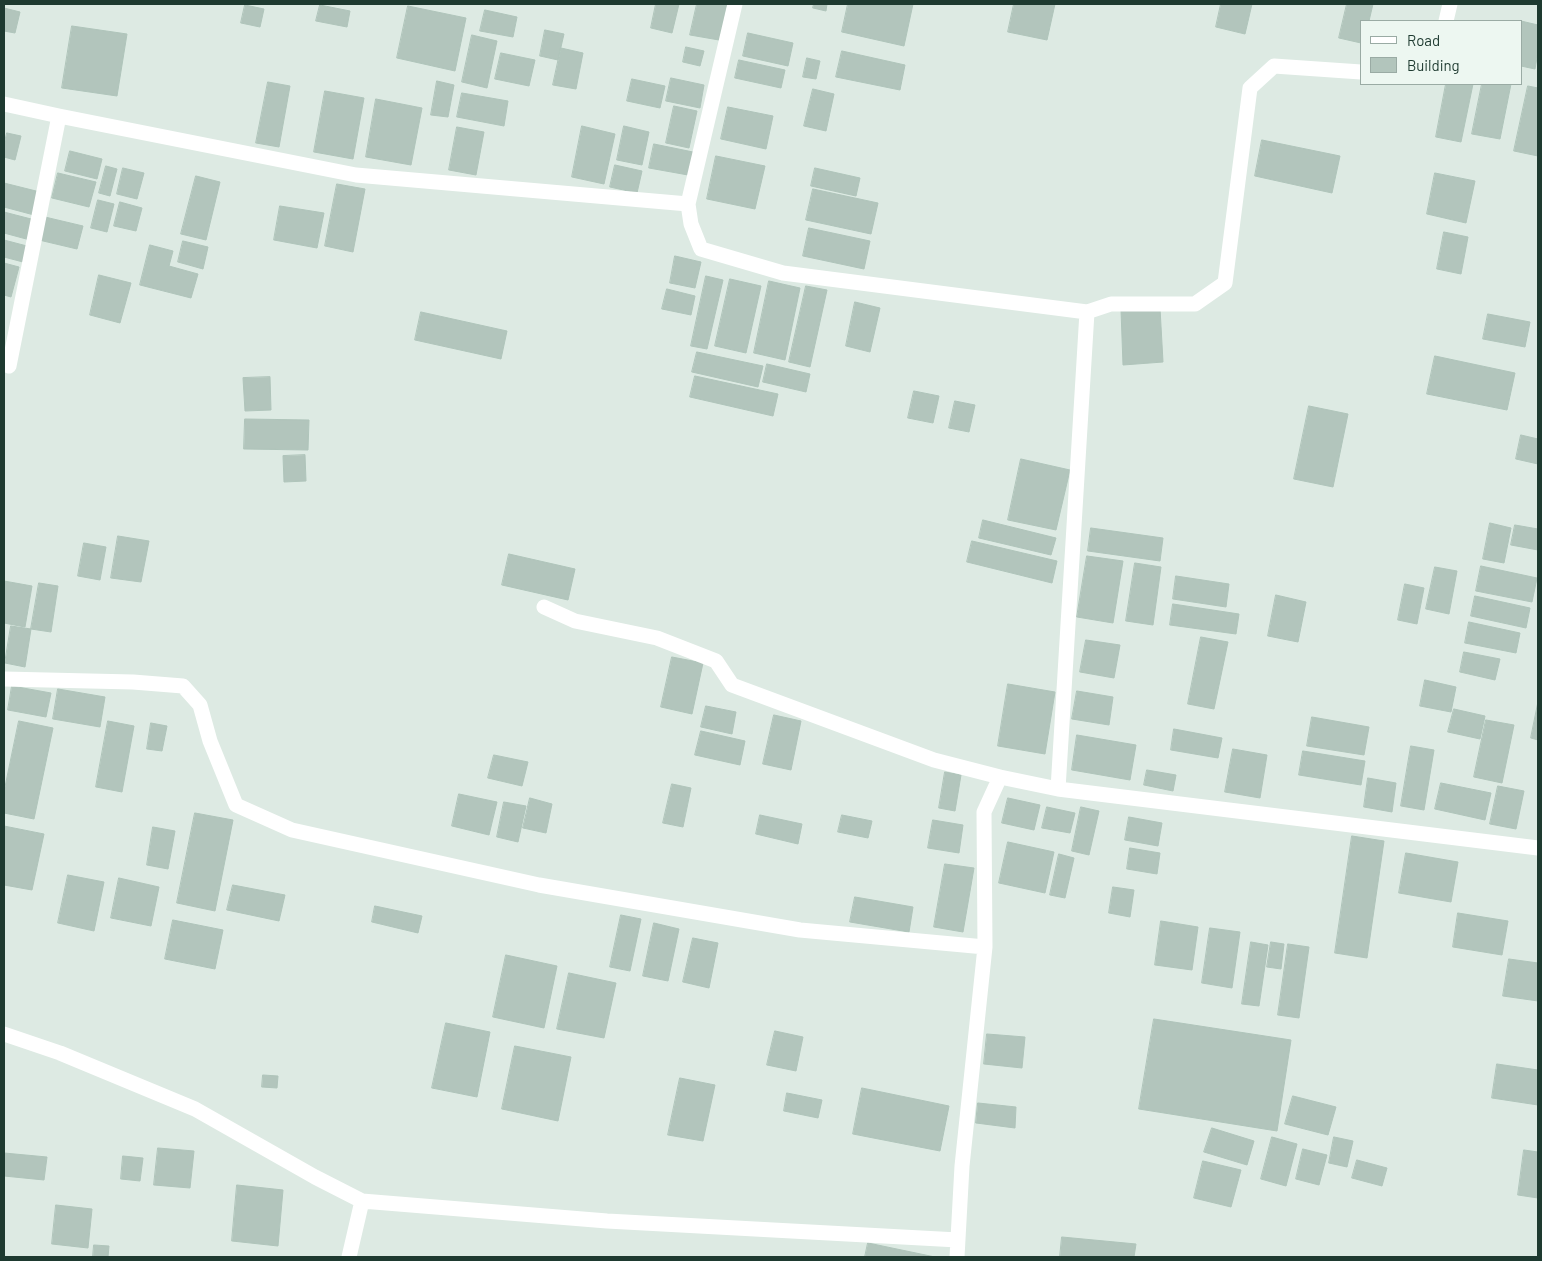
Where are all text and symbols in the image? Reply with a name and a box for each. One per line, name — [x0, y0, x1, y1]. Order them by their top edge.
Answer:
legend — [1360, 20, 1522, 85]
text: Road — [1407, 31, 1440, 49]
text: Building — [1407, 56, 1460, 74]

